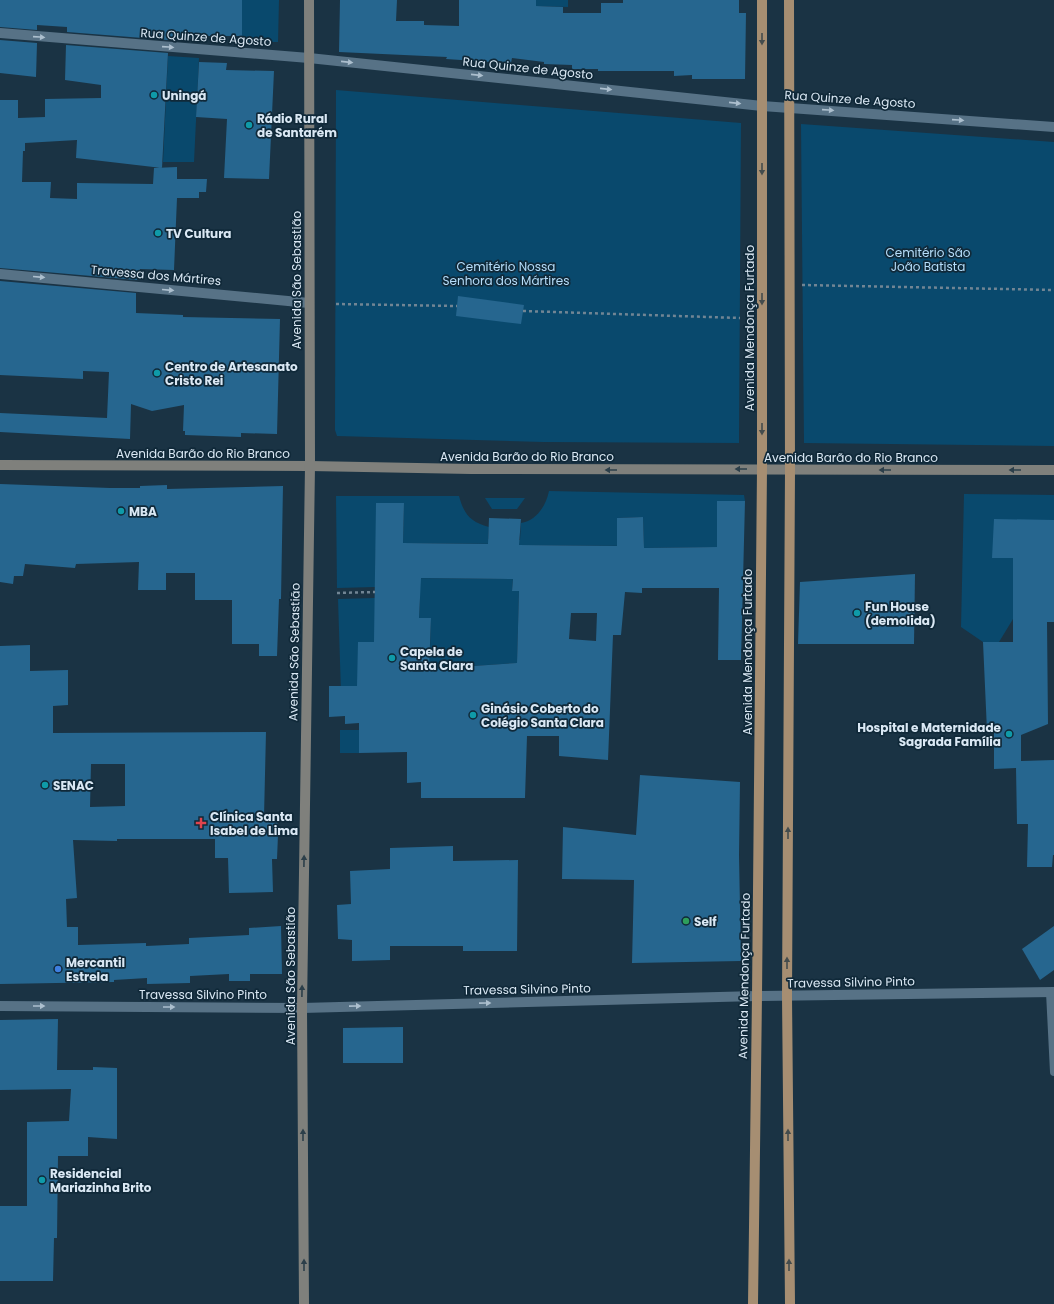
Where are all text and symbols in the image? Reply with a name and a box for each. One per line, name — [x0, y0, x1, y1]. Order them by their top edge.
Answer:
street label: Rua Quinze de Agosto — [140, 24, 272, 50]
one-way arrow — [33, 33, 45, 40]
one-way arrow — [759, 33, 765, 46]
one-way arrow — [162, 43, 175, 50]
street label: Rua Quinze de Agosto — [462, 53, 594, 83]
one-way arrow — [341, 59, 353, 65]
one-way arrow — [471, 72, 483, 79]
one-way arrow — [600, 86, 612, 92]
street label: Rua Quinze de Agosto — [784, 86, 916, 112]
place label: Uningá — [162, 87, 206, 104]
marker: Uningá — [149, 90, 159, 100]
one-way arrow — [729, 100, 741, 106]
one-way arrow — [822, 106, 834, 113]
place label: Rádio Rural de Santarém — [257, 110, 337, 141]
one-way arrow — [952, 116, 964, 123]
marker: Rádio Rural de Santarém — [244, 120, 254, 130]
one-way arrow — [759, 163, 765, 176]
street label: Avenida São Sebastião — [288, 210, 305, 349]
place label: TV Cultura — [166, 225, 231, 242]
marker: TV Cultura — [153, 228, 163, 238]
park label: Cemitério São João Batista — [886, 244, 971, 275]
street label: Avenida Mendonça Furtado — [741, 245, 758, 411]
park label: Cemitério Nossa Senhora dos Mártires — [443, 258, 570, 289]
street label: Travessa dos Mártires — [90, 261, 222, 289]
one-way arrow — [33, 274, 45, 281]
one-way arrow — [162, 286, 174, 293]
one-way arrow — [759, 293, 765, 306]
place label: Centro de Artesanato Cristo Rei — [165, 358, 298, 389]
marker: Centro de Artesanato Cristo Rei — [152, 368, 162, 378]
one-way arrow — [759, 423, 765, 436]
street label: Avenida Barão do Rio Branco — [116, 445, 290, 462]
street label: Avenida Barão do Rio Branco — [440, 448, 614, 465]
street label: Avenida Barão do Rio Branco — [764, 449, 938, 466]
one-way arrow — [734, 466, 747, 472]
one-way arrow — [604, 467, 617, 473]
one-way arrow — [878, 467, 891, 473]
one-way arrow — [1008, 467, 1021, 473]
place label: MBA — [129, 503, 157, 520]
marker: MBA — [116, 506, 126, 516]
street label: Avenida Mendonça Furtado — [739, 569, 756, 735]
street label: Avenida São Sebastião — [284, 582, 304, 721]
place label: Fun House (demolida) — [865, 598, 936, 629]
marker: Fun House (demolida) — [852, 608, 862, 618]
place label: Capela de Santa Clara — [400, 643, 473, 674]
marker: Capela de Santa Clara — [387, 653, 397, 663]
place label: Ginásio Coberto do Colégio Santa Clara — [481, 700, 604, 731]
marker: Ginásio Coberto do Colégio Santa Clara — [468, 710, 478, 720]
place label: Hospital e Maternidade Sagrada Família — [857, 719, 1002, 750]
marker: Hospital e Maternidade Sagrada Família — [1004, 729, 1014, 739]
place label: SENAC — [53, 777, 94, 794]
marker: SENAC — [40, 780, 50, 790]
place label: Clínica Santa Isabel de Lima — [210, 808, 298, 839]
marker: Clínica Santa Isabel de Lima — [195, 817, 207, 829]
one-way arrow — [785, 826, 791, 839]
one-way arrow — [301, 854, 307, 867]
street label: Avenida Mendonça Furtado — [734, 892, 754, 1059]
street label: Avenida São Sebastião — [282, 906, 299, 1045]
place label: Self — [694, 913, 717, 930]
marker: Self — [681, 916, 691, 926]
place label: Mercantil Estrela — [66, 954, 125, 985]
one-way arrow — [784, 956, 790, 969]
marker: Mercantil Estrela — [53, 964, 63, 974]
street label: Travessa Silvino Pinto — [787, 972, 915, 992]
street label: Travessa Silvino Pinto — [463, 979, 591, 999]
one-way arrow — [299, 984, 305, 997]
street label: Travessa Silvino Pinto — [139, 986, 267, 1003]
one-way arrow — [479, 1000, 492, 1006]
one-way arrow — [33, 1003, 46, 1009]
one-way arrow — [349, 1003, 361, 1010]
one-way arrow — [163, 1004, 176, 1010]
one-way arrow — [300, 1128, 306, 1141]
one-way arrow — [785, 1128, 791, 1141]
place label: Residencial Mariazinha Brito — [50, 1165, 152, 1196]
marker: Residencial Mariazinha Brito — [37, 1175, 47, 1185]
one-way arrow — [301, 1258, 307, 1271]
one-way arrow — [786, 1258, 792, 1271]

